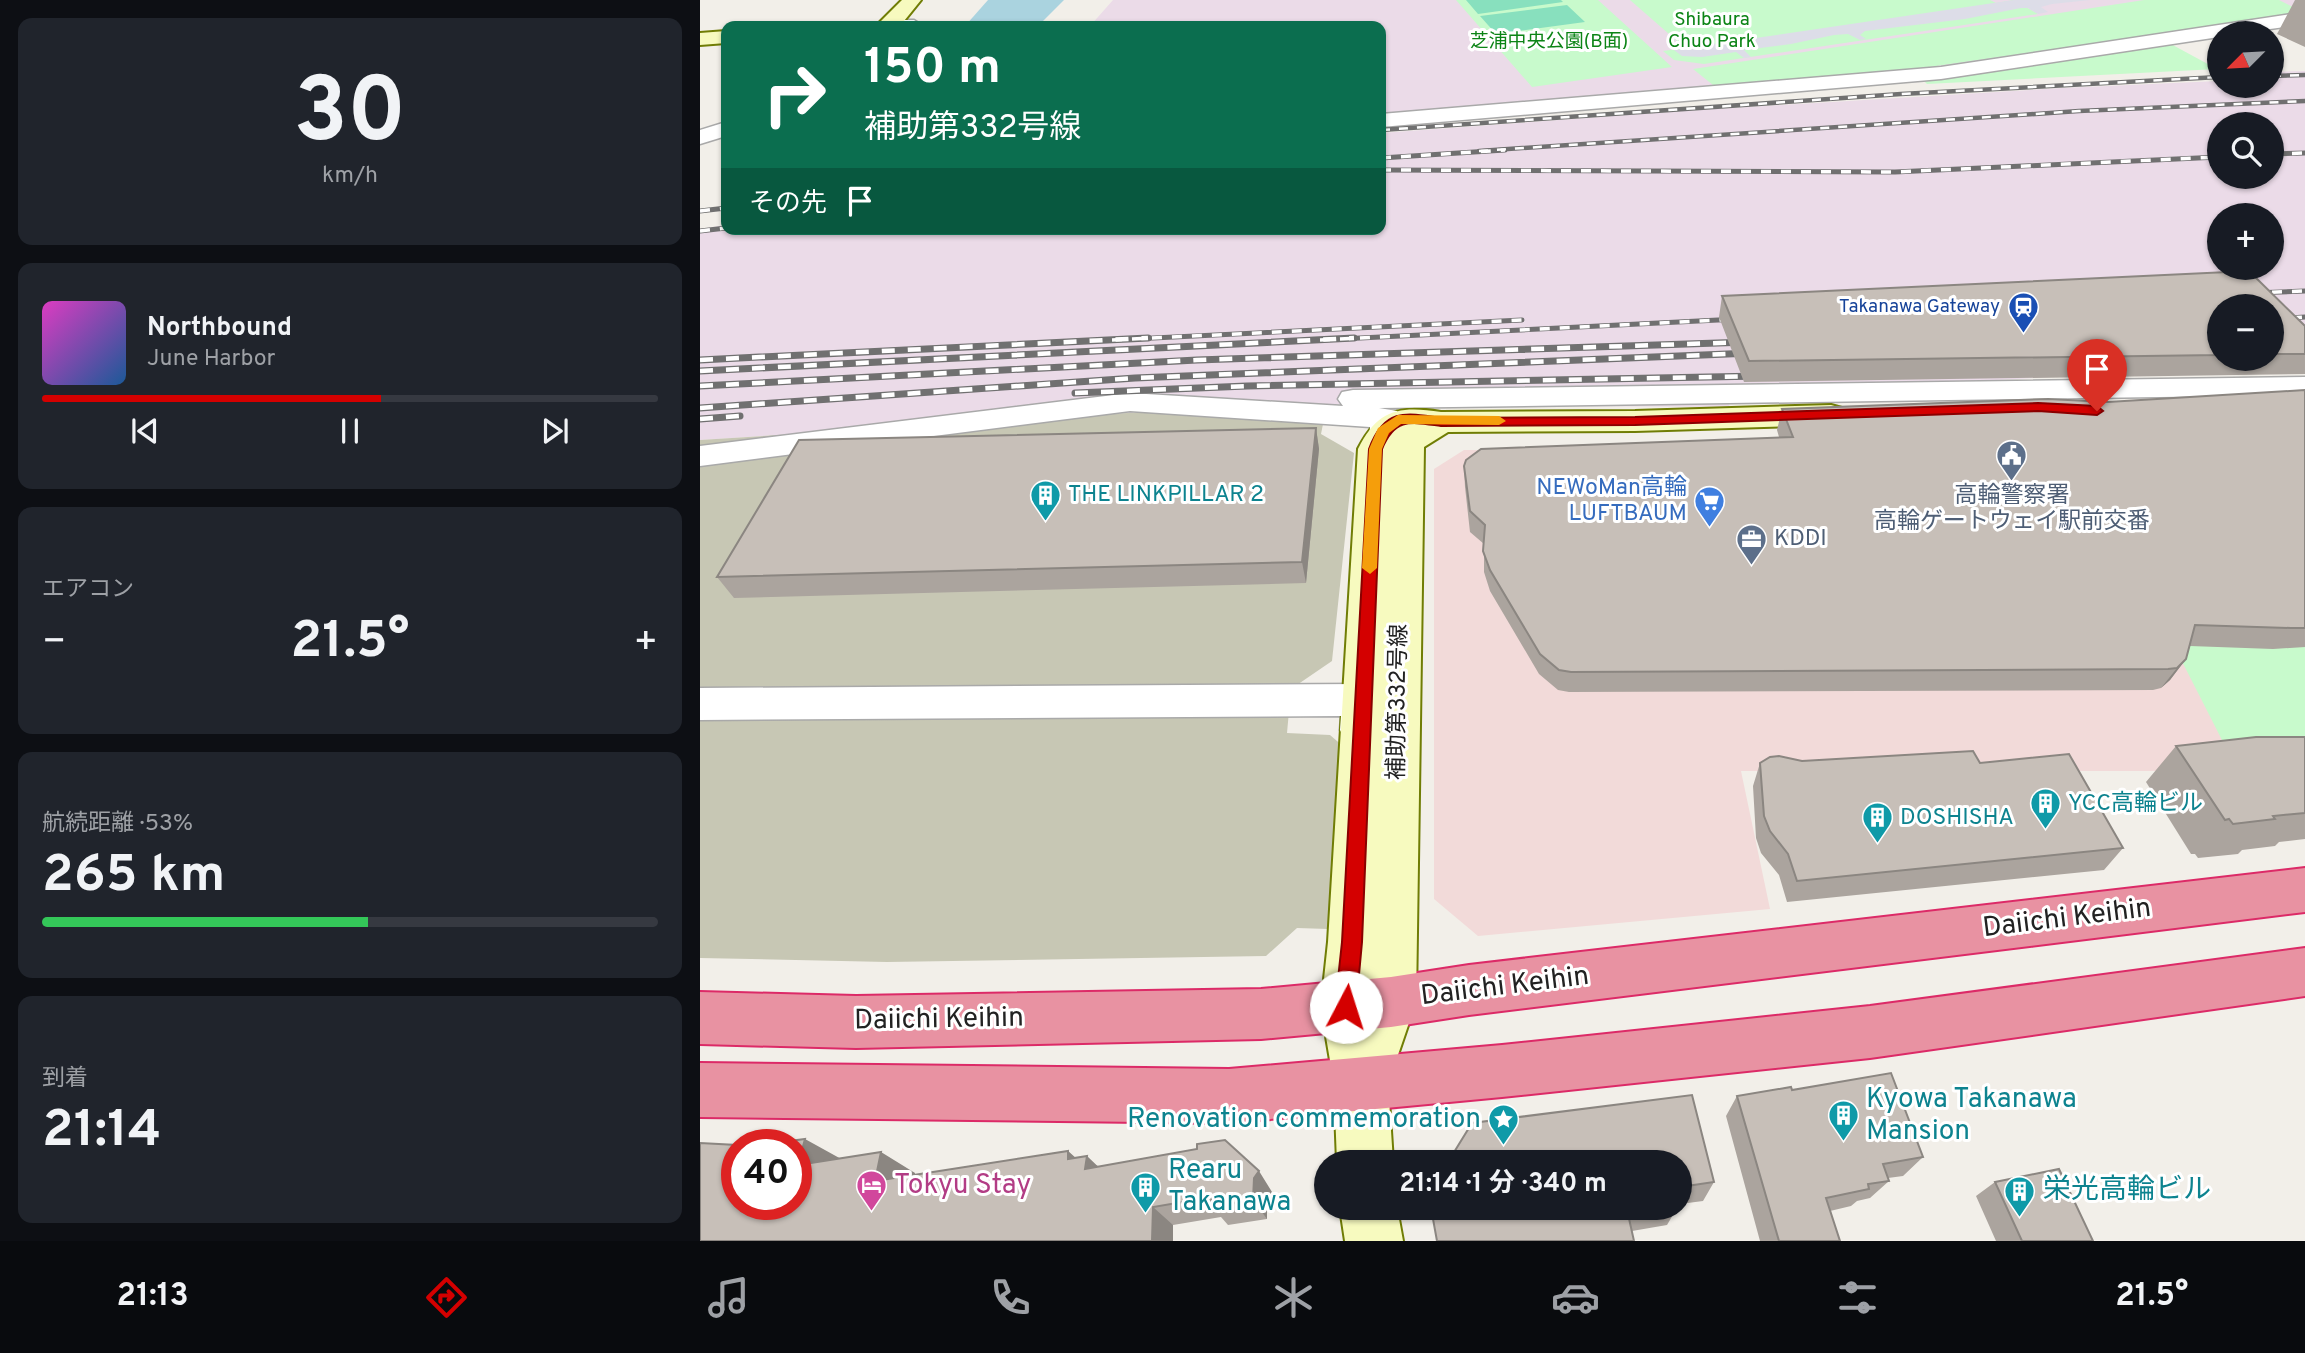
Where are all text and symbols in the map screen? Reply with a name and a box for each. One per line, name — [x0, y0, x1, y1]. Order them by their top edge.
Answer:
park label: Shibaura Chuo Park — [1668, 8, 1756, 54]
north arrow — [2207, 21, 2284, 98]
map controls — [2207, 21, 2284, 371]
park label: 芝浦中央公園(B面) — [1470, 30, 1628, 54]
text: 150 m — [864, 39, 1001, 101]
icon: right — [749, 49, 840, 140]
text: 30 — [294, 59, 407, 174]
text: 補助第332号線 — [864, 109, 1081, 149]
button: search — [2207, 112, 2284, 189]
text: km/h — [322, 162, 378, 191]
icon: arrive — [841, 182, 879, 220]
text: その先 — [749, 188, 827, 221]
button: + — [2207, 203, 2284, 280]
station icon: Takanawa Gateway — [2006, 290, 2040, 334]
button: − — [2207, 294, 2284, 371]
place label: Takanawa Gateway — [1839, 295, 2000, 319]
text: Northbound — [147, 312, 292, 345]
pin — [2067, 339, 2127, 411]
text: June Harbor — [147, 345, 275, 374]
icon: arrive — [2078, 350, 2116, 388]
icon: previous — [126, 412, 164, 450]
icon: pause — [331, 412, 369, 450]
icon: next — [536, 412, 574, 450]
public building icon: 高輪警察署 高輪ゲートウェイ駅前交番 — [1995, 438, 2029, 482]
place label: NEWoMan高輪 LUFTBAUM — [1536, 474, 1687, 529]
building icon: THE LINKPILLAR 2 — [1028, 478, 1062, 522]
place label: THE LINKPILLAR 2 — [1068, 481, 1264, 510]
place label: 高輪警察署 高輪ゲートウェイ駅前交番 — [1874, 482, 2150, 537]
supermarket icon: NEWoMan高輪 LUFTBAUM — [1693, 484, 1727, 528]
office icon: KDDI — [1734, 522, 1768, 566]
place label: KDDI — [1774, 525, 1827, 554]
text: エアコン — [42, 576, 134, 605]
text: 21.5° — [291, 610, 409, 676]
text: − — [42, 619, 67, 668]
text: + — [633, 619, 658, 668]
street label: 補助第332号線 — [1383, 624, 1415, 780]
building icon: YCC高輪ビル — [2028, 787, 2062, 831]
place label: YCC高輪ビル — [2068, 790, 2203, 819]
building icon: DOSHISHA — [1860, 801, 1894, 845]
place label: DOSHISHA — [1900, 804, 2014, 833]
text: 航続距離 · 53% — [42, 810, 193, 839]
text: 265 km — [42, 844, 225, 910]
street label: Daiichi Keihin — [1981, 891, 2153, 947]
street label: Daiichi Keihin — [1419, 959, 1591, 1015]
position arrow — [1309, 970, 1383, 1044]
street label: Daiichi Keihin — [854, 1001, 1024, 1039]
text: 到着 — [42, 1065, 88, 1094]
place label: Kyowa Takanawa Mansion — [1866, 1082, 2077, 1150]
text: 21:14 — [42, 1099, 162, 1165]
building icon: Kyowa Takanawa Mansion — [1826, 1099, 1860, 1143]
place label: Renovation commemoration — [1127, 1102, 1481, 1138]
place icon: Renovation commemoration — [1487, 1103, 1521, 1147]
speed limit sign: 40 — [721, 1129, 812, 1220]
place label: Rearu Takanawa — [1168, 1153, 1291, 1221]
place label: Tokyu Stay — [894, 1168, 1031, 1204]
text: 21:14 · 1 分 · 340 m — [1399, 1168, 1607, 1201]
hotel icon: Tokyu Stay — [854, 1169, 888, 1213]
building icon: Rearu Takanawa — [1128, 1170, 1162, 1214]
place label: 栄光高輪ビル — [2043, 1173, 2211, 1209]
building icon: 栄光高輪ビル — [2003, 1174, 2037, 1218]
icon: directions — [422, 1273, 471, 1322]
icon: music — [704, 1273, 753, 1322]
icon: phone — [986, 1273, 1035, 1322]
icon: climate — [1269, 1273, 1318, 1322]
icon: car — [1551, 1273, 1600, 1322]
icon: filters — [1833, 1273, 1882, 1322]
text: 21:13 — [117, 1277, 189, 1317]
text: 21.5° — [2115, 1277, 2188, 1317]

